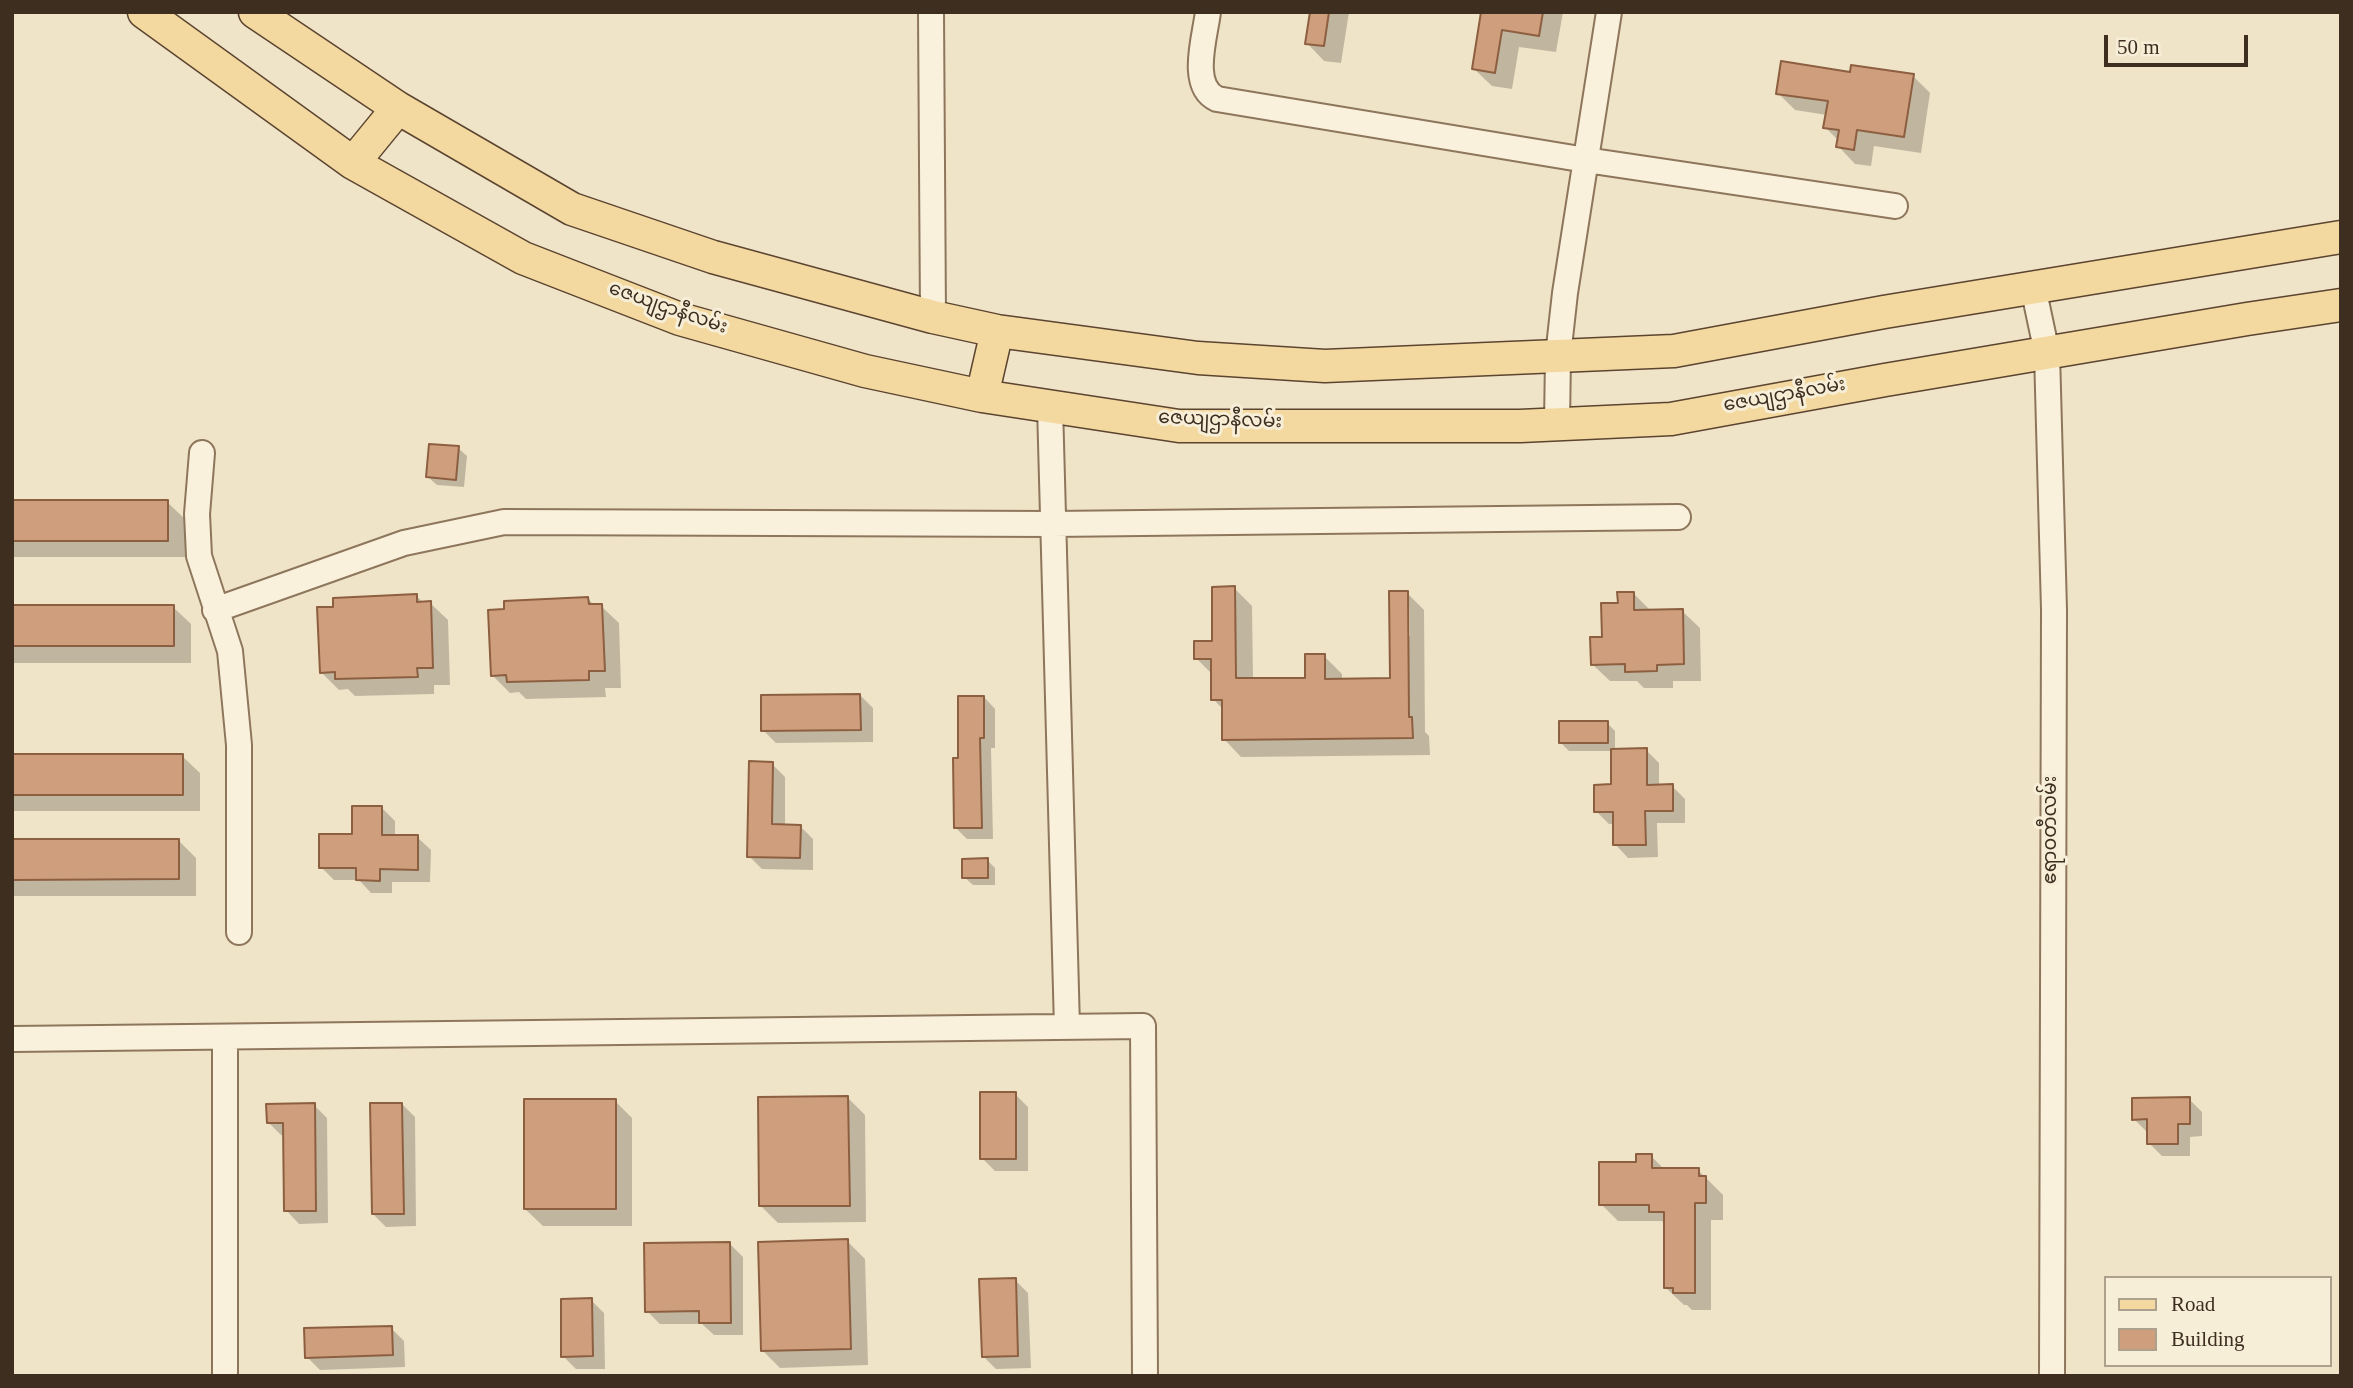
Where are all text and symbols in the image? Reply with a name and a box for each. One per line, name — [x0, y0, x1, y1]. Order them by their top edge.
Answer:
scale bar — [2108, 21, 2252, 65]
text: 50 m — [2117, 35, 2160, 59]
street label: ဇေယျဌာနီလမ်း — [605, 280, 729, 342]
street label: ဇေယျဌာနီလမ်း — [1722, 376, 1848, 420]
street label: ဇေယျဌာနီလမ်း — [1158, 409, 1282, 437]
street label: ဧရာဝတီလမ်း — [2043, 776, 2065, 884]
legend — [2104, 1276, 2332, 1367]
text: Road — [2171, 1292, 2215, 1316]
text: Building — [2171, 1327, 2245, 1351]

